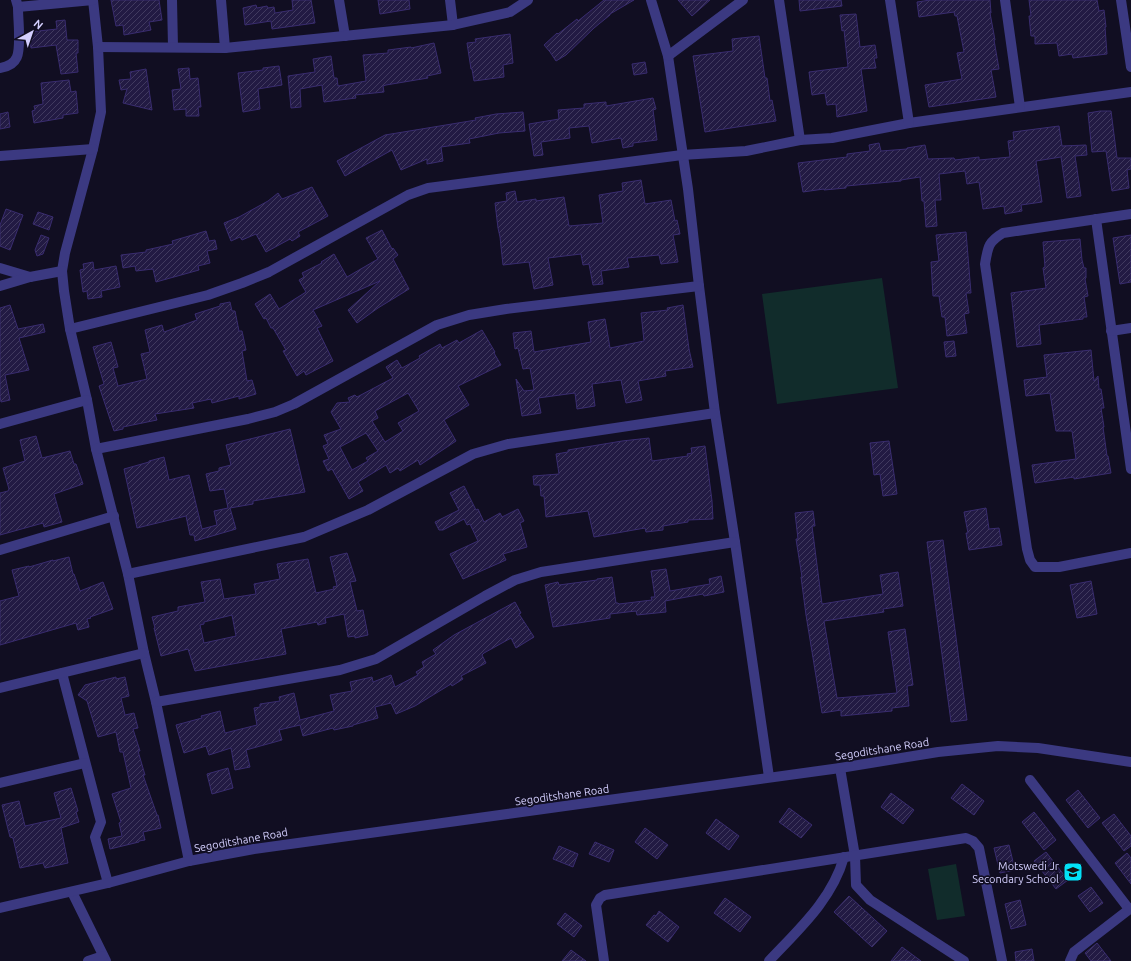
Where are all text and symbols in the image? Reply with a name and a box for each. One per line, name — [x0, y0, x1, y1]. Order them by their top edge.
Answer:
north arrow — [12, 12, 52, 52]
text: N — [31, 17, 45, 32]
street label: Segoditshane Road — [834, 736, 930, 762]
street label: Segoditshane Road — [514, 782, 610, 808]
street label: Segoditshane Road — [193, 826, 289, 854]
place label: Motswedi Jr Secondary School — [972, 860, 1060, 885]
school or university icon: Motswedi Jr Secondary School — [1062, 861, 1084, 883]

